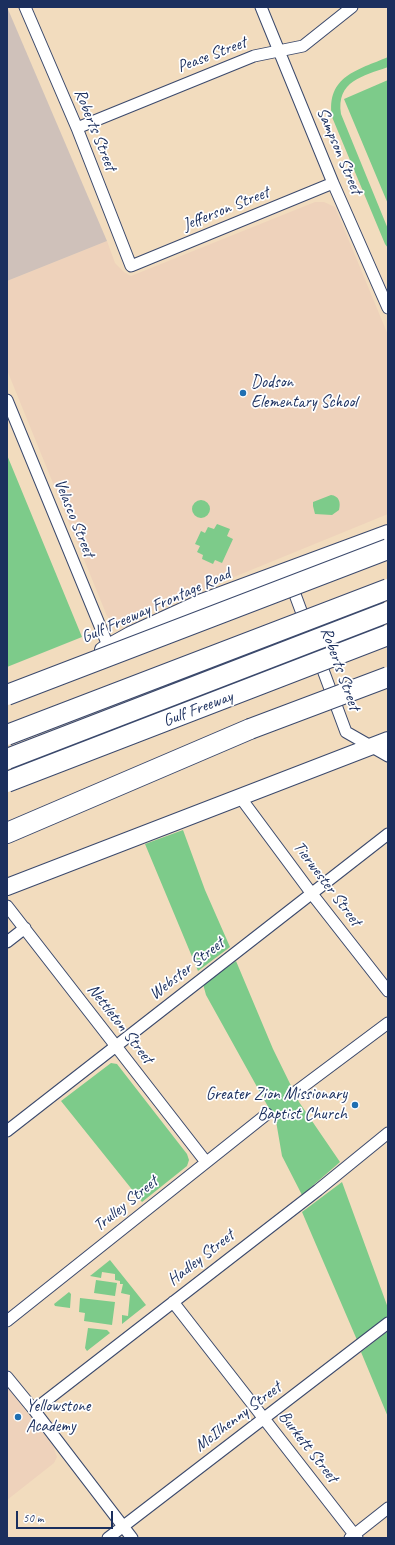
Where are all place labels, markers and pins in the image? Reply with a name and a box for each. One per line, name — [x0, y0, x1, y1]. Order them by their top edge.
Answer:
place label: Dodson Elementary School — [251, 373, 357, 413]
marker: Dodson Elementary School — [238, 388, 248, 398]
place label: Greater Zion Missionary Baptist Church — [206, 1085, 347, 1125]
marker: Greater Zion Missionary Baptist Church — [350, 1100, 360, 1110]
place label: Yellowstone Academy — [26, 1397, 90, 1437]
marker: Yellowstone Academy — [13, 1412, 23, 1422]

